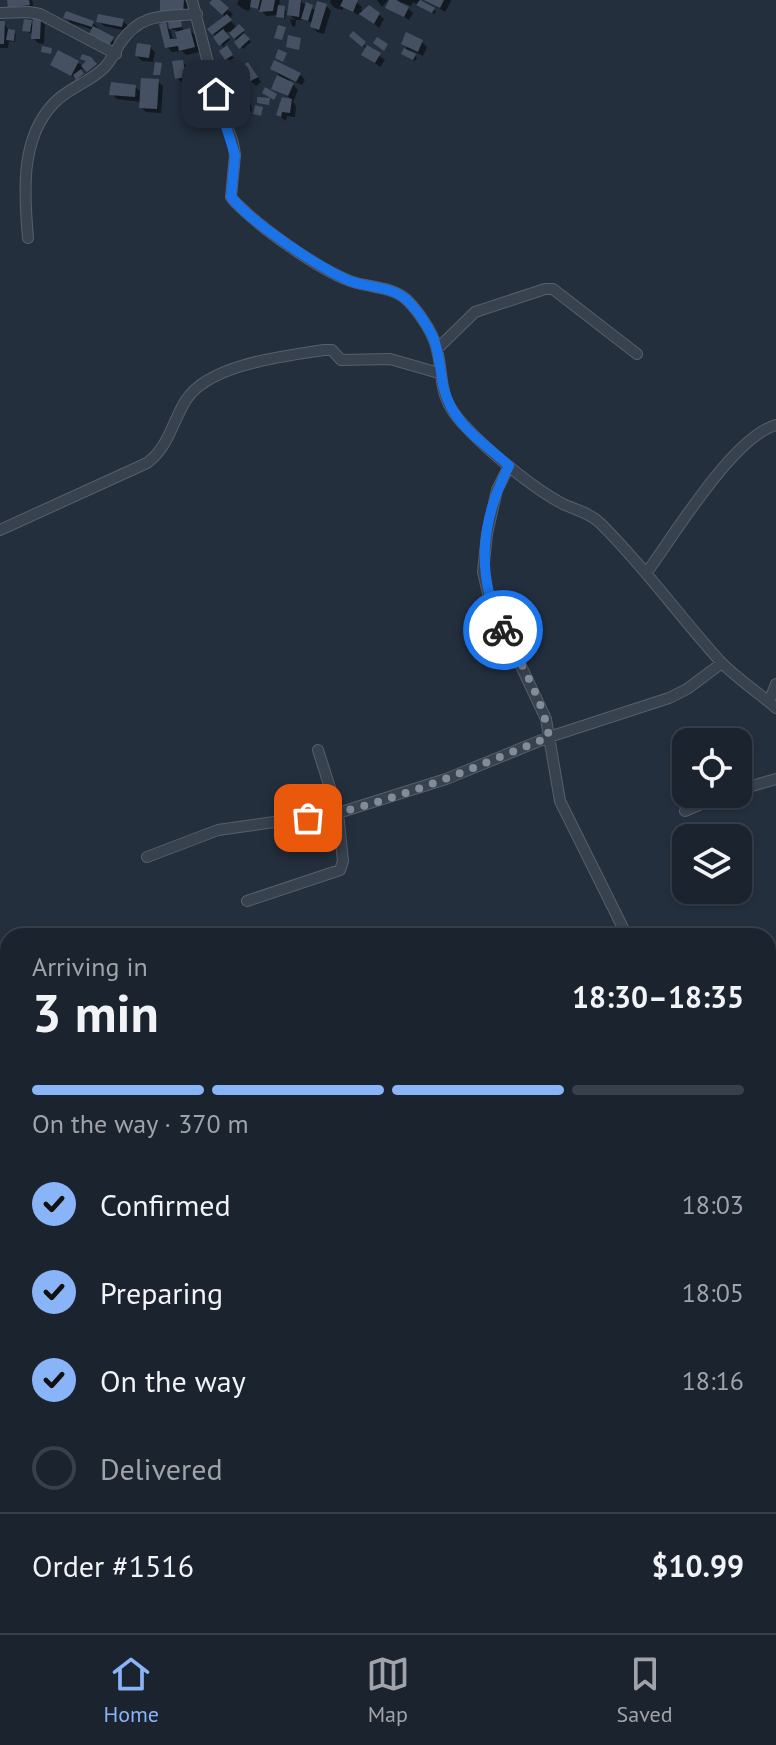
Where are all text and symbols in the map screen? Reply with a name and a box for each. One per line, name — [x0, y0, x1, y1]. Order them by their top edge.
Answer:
pin — [182, 60, 250, 128]
icon: home — [194, 72, 238, 116]
courier — [463, 590, 543, 670]
icon: bike — [481, 608, 525, 652]
map controls — [672, 728, 752, 904]
button: locate — [672, 728, 752, 808]
pin — [274, 784, 342, 852]
icon: bag — [286, 796, 330, 840]
button: layers — [672, 824, 752, 904]
text: Arriving in — [32, 950, 148, 983]
text: 18:30–18:35 — [572, 977, 744, 1016]
text: 3 min — [32, 979, 159, 1046]
text: On the way · 370 m — [32, 1107, 249, 1140]
icon: check — [32, 1182, 76, 1226]
text: Confirmed — [100, 1185, 231, 1224]
text: 18:03 — [682, 1188, 744, 1221]
icon: check — [32, 1270, 76, 1314]
text: Preparing — [100, 1273, 223, 1312]
text: 18:05 — [682, 1276, 744, 1309]
icon: check — [32, 1358, 76, 1402]
text: On the way — [100, 1361, 246, 1400]
text: 18:16 — [682, 1364, 744, 1397]
text: Delivered — [100, 1449, 223, 1488]
text: Order #1516 — [32, 1546, 194, 1585]
text: $10.99 — [652, 1546, 744, 1585]
tab: Home — [103, 1652, 159, 1728]
tab: Map — [366, 1652, 410, 1728]
tab: Saved — [617, 1652, 673, 1728]

